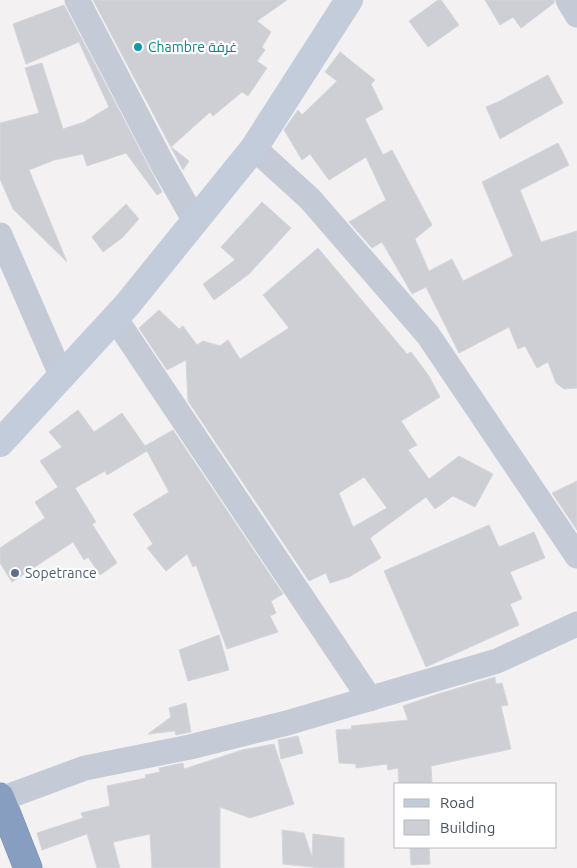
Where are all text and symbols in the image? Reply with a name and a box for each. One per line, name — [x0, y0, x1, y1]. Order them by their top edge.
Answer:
place label: Chambre غرفة — [148, 39, 237, 55]
marker: Chambre غرفة — [132, 41, 144, 53]
place label: Sopetrance — [25, 565, 97, 581]
marker: Sopetrance — [9, 567, 21, 579]
legend — [394, 783, 557, 848]
text: Road — [440, 794, 475, 811]
text: Building — [440, 819, 495, 836]

